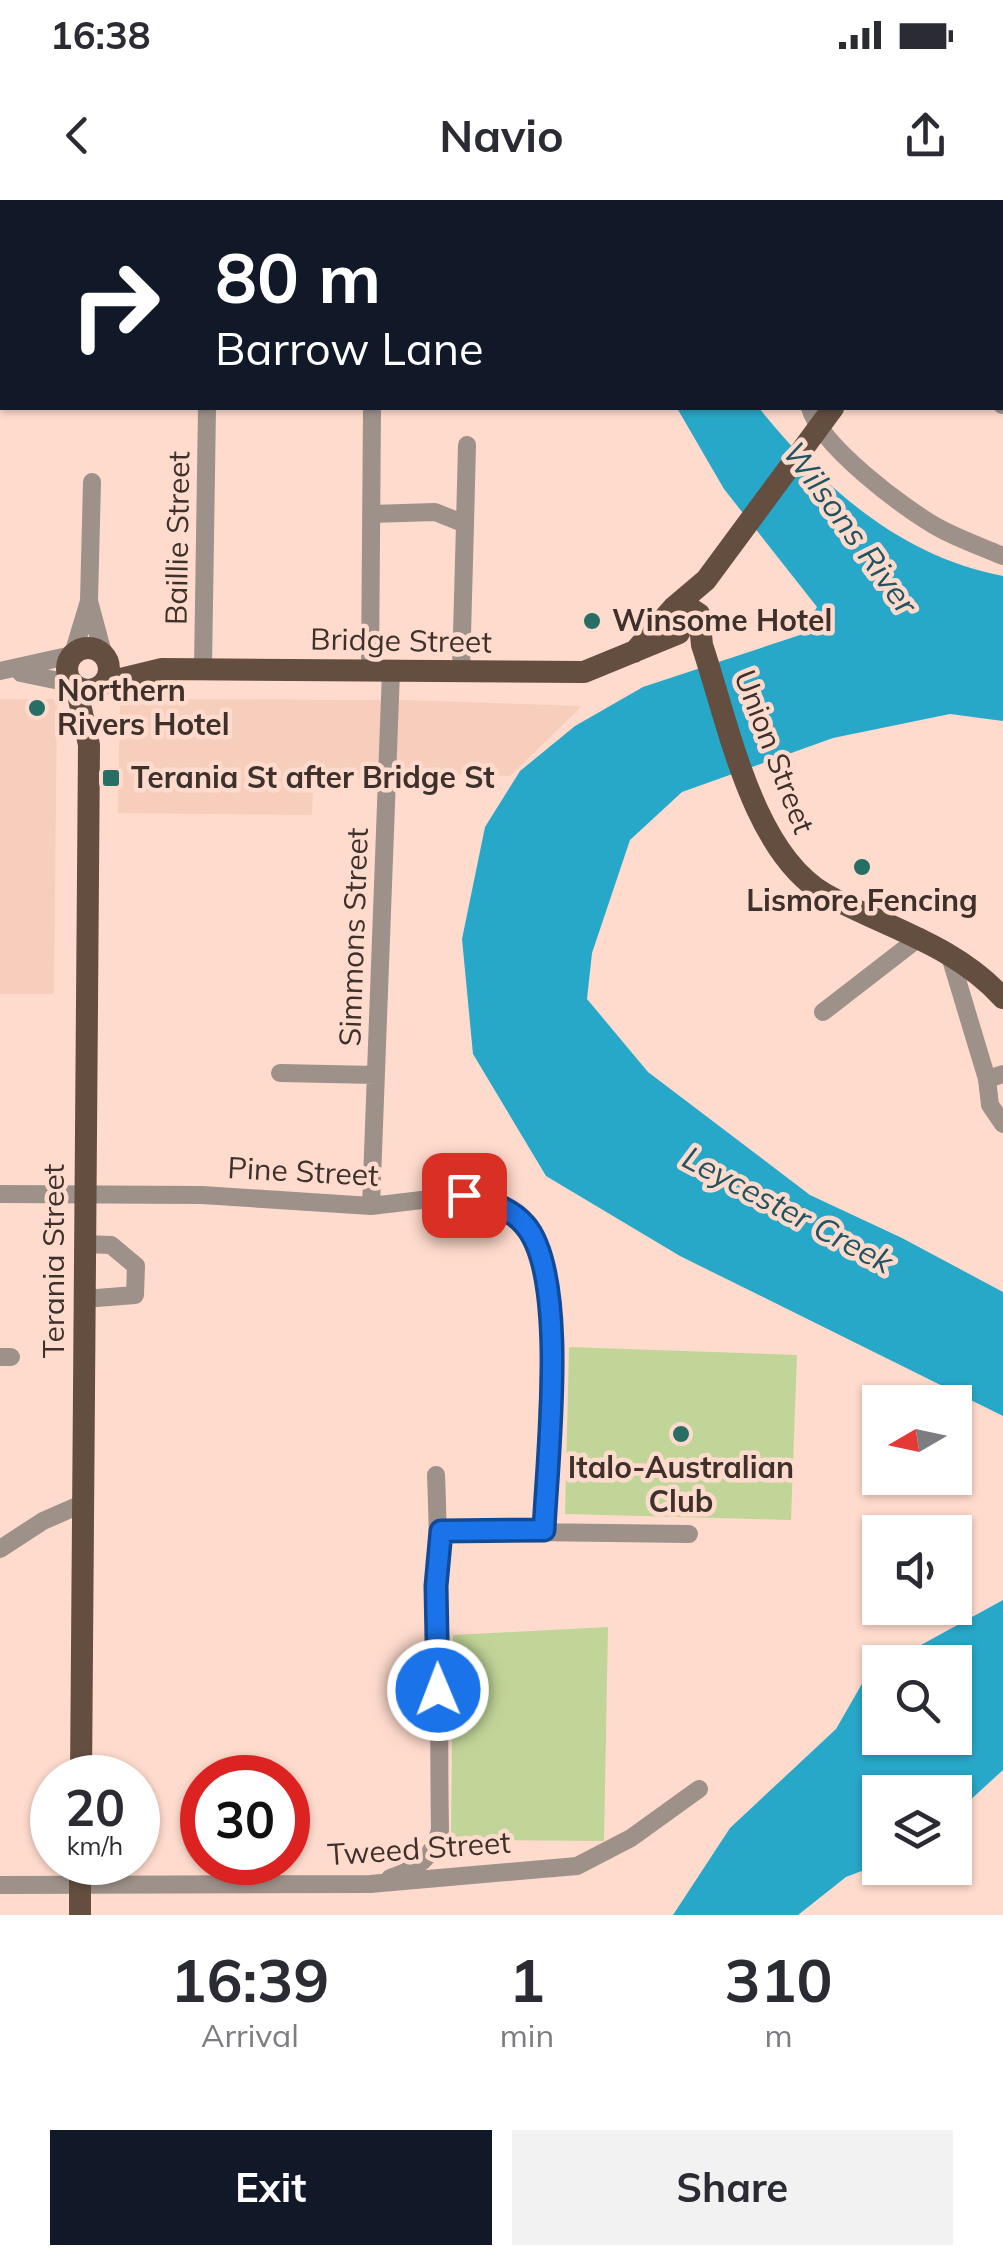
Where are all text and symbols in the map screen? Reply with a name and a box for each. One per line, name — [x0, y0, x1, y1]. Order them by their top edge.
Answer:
text: 16:38 — [50, 11, 151, 59]
text: Navio — [439, 107, 564, 163]
icon: back — [50, 108, 105, 163]
icon: share — [898, 108, 953, 163]
text: 80 m — [215, 233, 381, 321]
icon: right — [50, 240, 180, 370]
text: Barrow Lane — [215, 320, 484, 376]
water label: Wilsons River — [775, 433, 928, 623]
street label: Baillie Street — [156, 451, 198, 625]
place label: Winsome Hotel — [612, 601, 832, 639]
marker: Winsome Hotel — [581, 610, 603, 632]
street label: Bridge Street — [310, 619, 492, 661]
street label: Union Street — [726, 664, 824, 839]
place label: Northern Rivers Hotel — [57, 671, 230, 743]
marker: Northern Rivers Hotel — [26, 697, 48, 719]
place label: Terania St after Bridge St — [131, 758, 495, 796]
marker: Terania St after Bridge St — [100, 767, 122, 789]
street label: Simmons Street — [330, 827, 376, 1047]
marker: Lismore Fencing — [851, 856, 873, 878]
place label: Lismore Fencing — [746, 881, 978, 919]
water label: Leycester Creek — [676, 1137, 902, 1282]
street label: Pine Street — [226, 1148, 380, 1194]
pin — [422, 1153, 507, 1238]
street label: Terania Street — [34, 1164, 72, 1358]
icon: arrive — [437, 1168, 492, 1223]
north arrow — [862, 1385, 972, 1495]
map controls — [862, 1385, 972, 1885]
marker: Italo-Australian Club — [670, 1423, 692, 1445]
place label: Italo-Australian Club — [568, 1448, 794, 1520]
button: sound — [862, 1515, 972, 1625]
position arrow — [386, 1638, 490, 1742]
button: search — [862, 1645, 972, 1755]
speed limit sign: 30 — [180, 1755, 310, 1885]
button: layers — [862, 1775, 972, 1885]
text: 20 — [65, 1776, 125, 1839]
street label: Tweed Street — [326, 1823, 512, 1873]
text: km/h — [67, 1830, 123, 1861]
text: 16:39 — [170, 1942, 329, 2017]
text: 1 — [509, 1942, 545, 2017]
text: 310 — [725, 1942, 833, 2017]
text: Arrival — [201, 2015, 299, 2055]
text: min — [500, 2015, 554, 2055]
text: m — [765, 2015, 793, 2055]
button: Exit — [50, 2130, 492, 2245]
button: Share — [512, 2130, 953, 2245]

